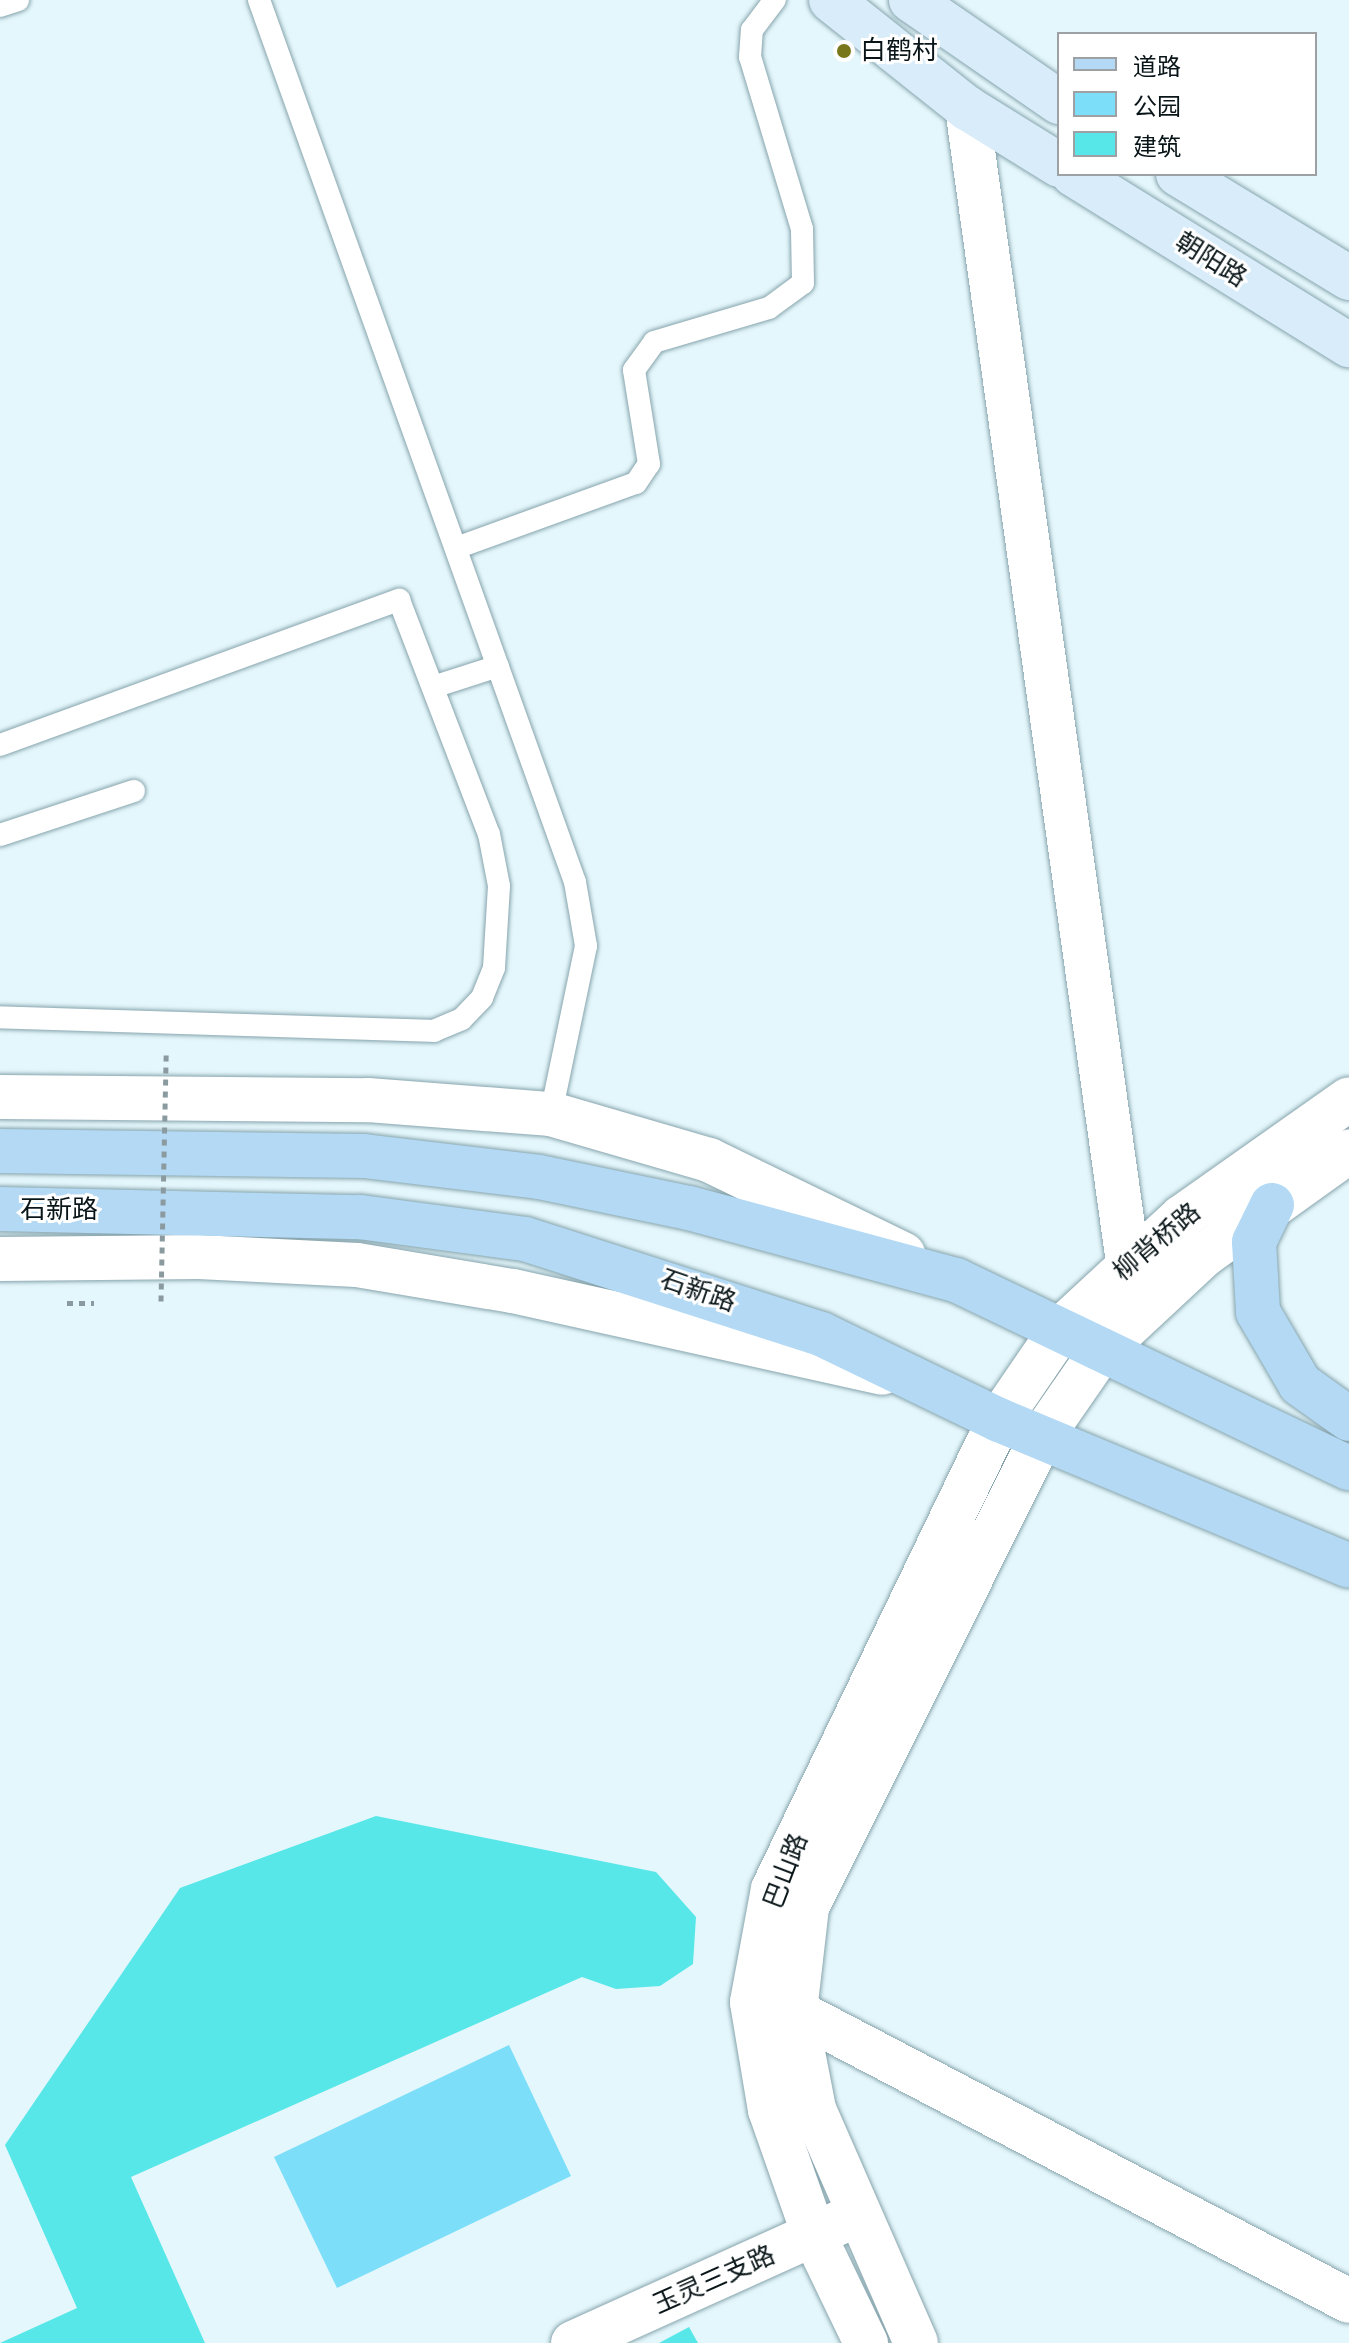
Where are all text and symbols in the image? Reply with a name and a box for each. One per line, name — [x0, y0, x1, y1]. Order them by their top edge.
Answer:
legend — [1057, 32, 1317, 176]
place label: 白鹤村 — [860, 35, 938, 67]
marker: 白鹤村 — [835, 42, 853, 60]
text: 道路 — [1133, 51, 1181, 82]
text: 公园 — [1133, 91, 1181, 122]
text: 建筑 — [1133, 131, 1181, 162]
street label: 朝阳路 — [1170, 226, 1252, 294]
street label: 石新路 — [20, 1194, 98, 1226]
street label: 柳背桥路 — [1107, 1197, 1207, 1287]
street label: 石新路 — [656, 1264, 740, 1318]
street label: 巴山路 — [757, 1829, 815, 1913]
street label: 玉灵三支路 — [648, 2239, 780, 2321]

